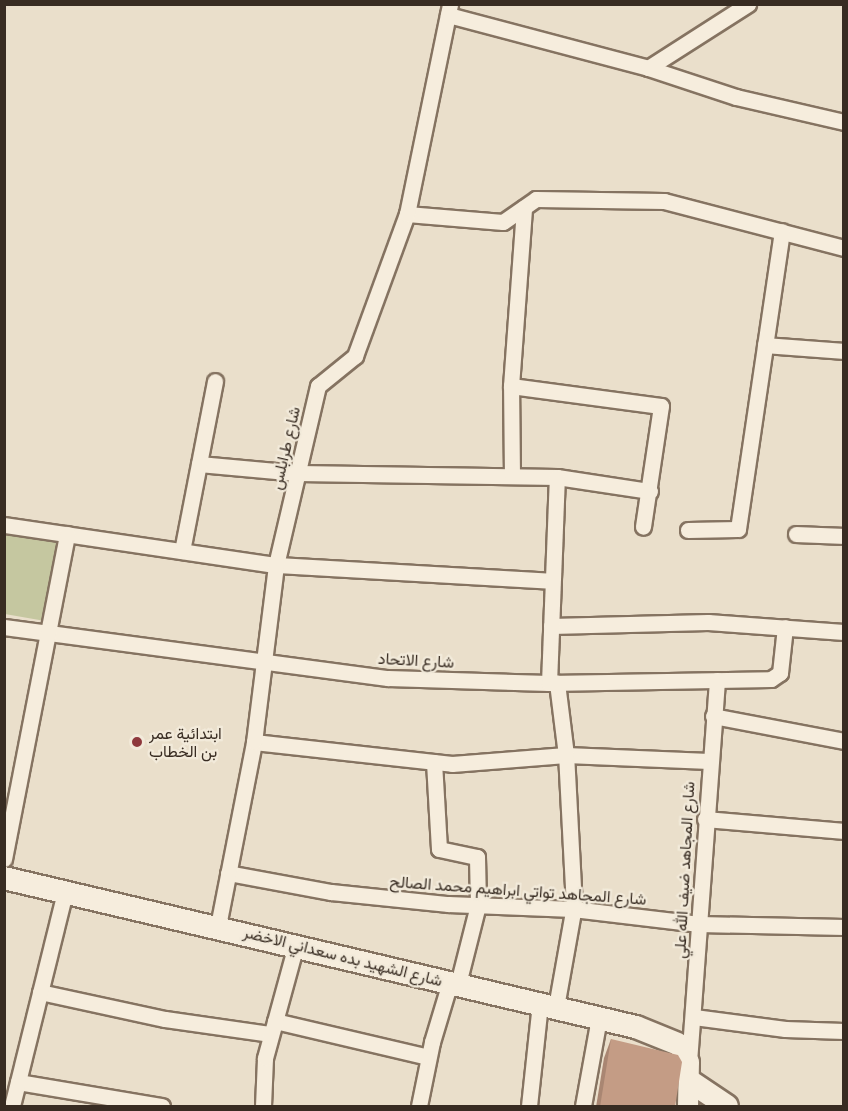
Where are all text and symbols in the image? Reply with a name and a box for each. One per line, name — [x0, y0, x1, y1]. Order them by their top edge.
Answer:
street label: شارع طرابلس — [266, 405, 304, 491]
street label: شارع الاتحاد — [377, 648, 455, 672]
place label: ابتدائية عمر بن الخطاب — [149, 723, 222, 761]
marker: ابتدائية عمر بن الخطاب — [130, 735, 144, 749]
street label: شارع المجاهد ضيف الله علي — [670, 781, 698, 959]
street label: شارع المجاهد تواتي ابراهيم محمد الصالح — [389, 871, 647, 909]
street label: شارع الشهيد بده سعداني الاخضر — [242, 922, 444, 990]

